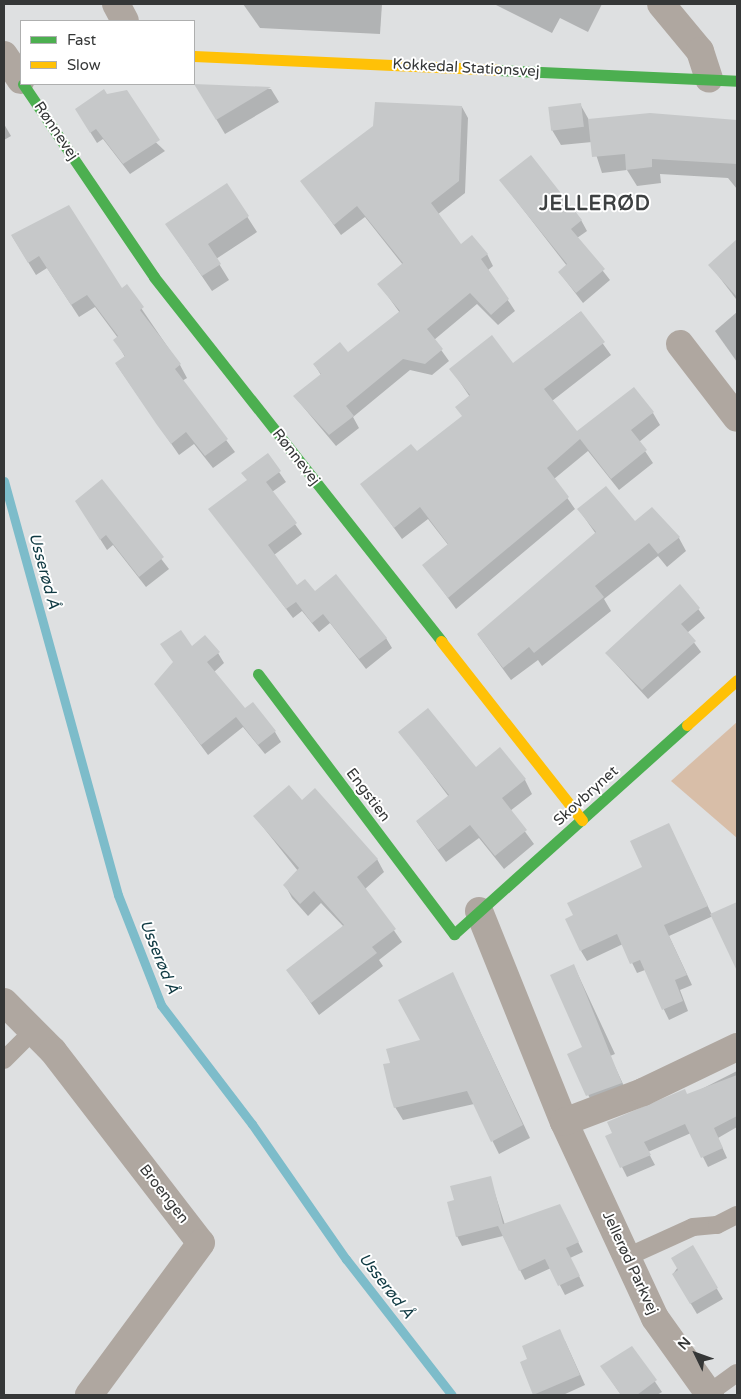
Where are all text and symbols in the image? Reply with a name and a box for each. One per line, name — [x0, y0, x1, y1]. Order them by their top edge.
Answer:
legend — [20, 20, 195, 85]
text: Fast — [67, 31, 96, 49]
street label: Kokkedal Stationsvej — [392, 55, 540, 81]
text: Slow — [67, 56, 101, 74]
street label: Rønnevej — [30, 98, 82, 164]
district label: JELLERØD — [538, 192, 652, 216]
street label: Rønnevej — [268, 425, 324, 489]
water label: Usserød Å — [25, 531, 63, 611]
street label: Skovbrynet — [550, 762, 622, 830]
street label: Engstien — [342, 765, 394, 825]
water label: Usserød Å — [135, 917, 183, 997]
street label: Broengen — [135, 1161, 193, 1227]
street label: Jellerød Parkvej — [598, 1209, 662, 1317]
water label: Usserød Å — [354, 1249, 418, 1323]
north arrow — [671, 1329, 721, 1379]
text: N — [674, 1334, 695, 1353]

